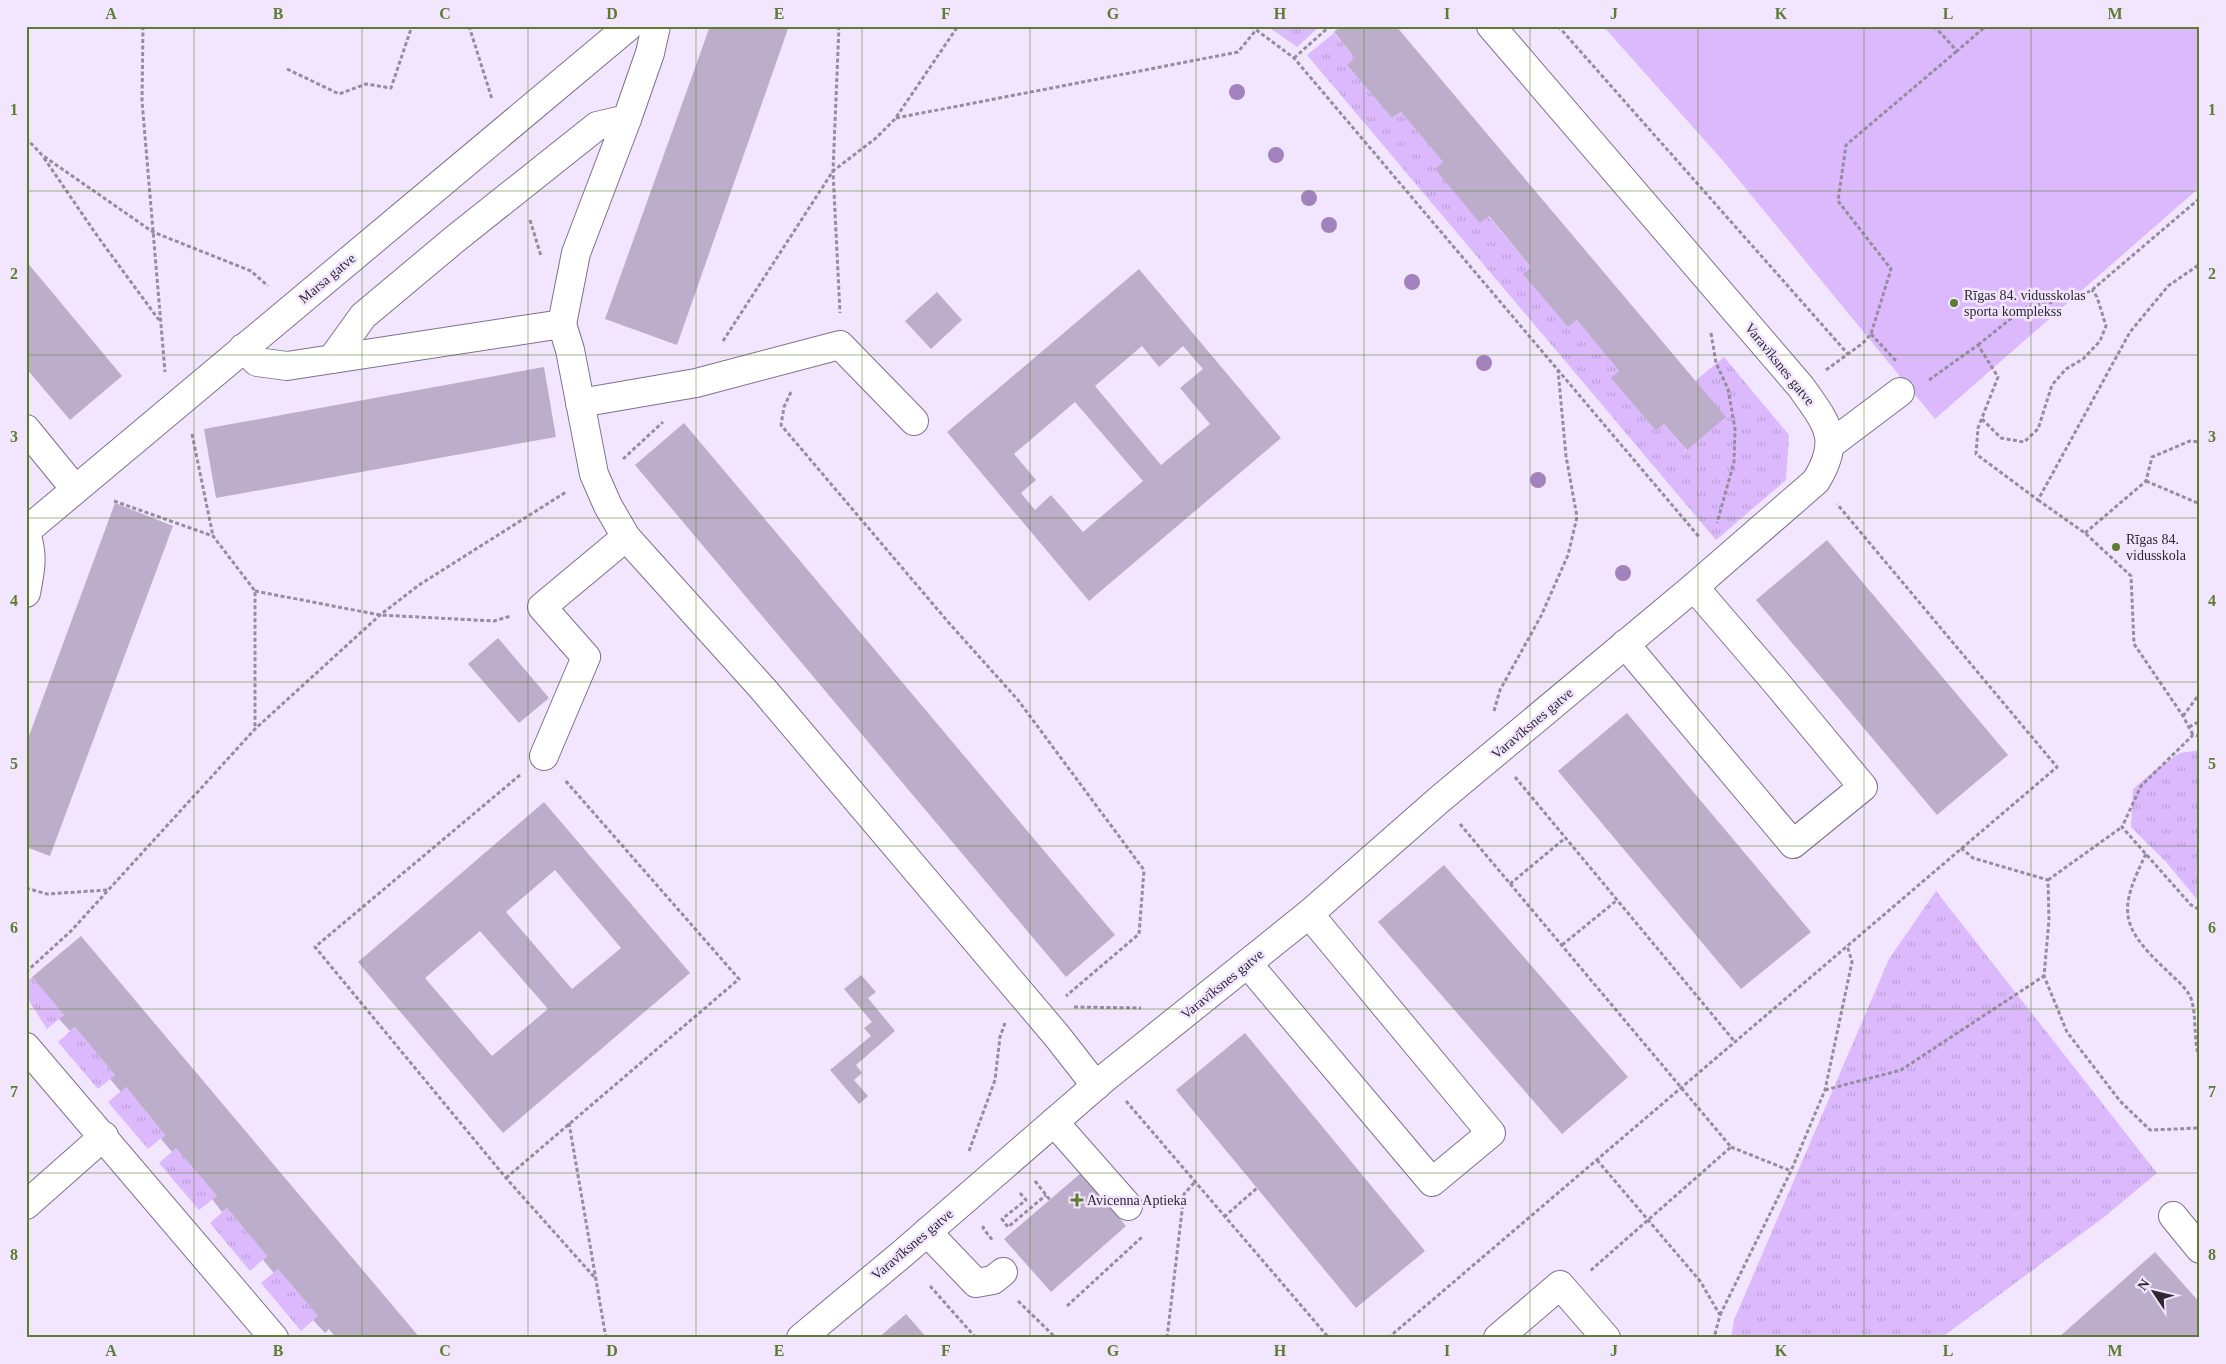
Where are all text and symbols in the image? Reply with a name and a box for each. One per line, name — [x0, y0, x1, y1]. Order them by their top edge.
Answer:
text: A — [105, 5, 117, 22]
text: B — [273, 5, 284, 22]
text: C — [439, 5, 451, 22]
text: D — [606, 5, 618, 22]
text: E — [774, 5, 784, 22]
text: F — [941, 5, 951, 22]
text: G — [1107, 5, 1120, 22]
text: H — [1274, 5, 1287, 22]
text: I — [1444, 5, 1450, 22]
text: J — [1610, 5, 1618, 22]
text: K — [1775, 5, 1788, 22]
text: L — [1943, 5, 1953, 22]
text: M — [2107, 5, 2123, 22]
text: 1 — [10, 101, 18, 118]
text: 1 — [2208, 101, 2216, 118]
street label: Marsa gatve — [296, 251, 358, 306]
text: 2 — [10, 265, 18, 282]
text: 2 — [2208, 265, 2216, 282]
place label: Rīgas 84. vidusskolas sporta komplekss — [1964, 288, 2086, 319]
marker: Rīgas 84. vidusskolas sporta komplekss — [1948, 297, 1960, 309]
street label: Varavīksnes gatve — [1742, 320, 1817, 408]
text: 3 — [10, 428, 18, 445]
text: 3 — [2208, 428, 2216, 445]
place label: Rīgas 84. vidusskola — [2126, 532, 2187, 563]
marker: Rīgas 84. vidusskola — [2110, 541, 2122, 553]
text: 4 — [10, 592, 18, 609]
text: 4 — [2208, 592, 2216, 609]
street label: Varavīksnes gatve — [1489, 685, 1576, 762]
text: 5 — [10, 755, 18, 772]
text: 5 — [2208, 755, 2216, 772]
text: 6 — [10, 919, 18, 936]
text: 6 — [2208, 919, 2216, 936]
street label: Varavīksnes gatve — [1178, 947, 1266, 1022]
text: 7 — [10, 1083, 18, 1100]
text: 7 — [2208, 1083, 2216, 1100]
place label: Avicenna Aptieka — [1087, 1193, 1187, 1208]
marker: Avicenna Aptieka — [1071, 1194, 1083, 1206]
street label: Varavīksnes gatve — [869, 1206, 956, 1283]
text: 8 — [10, 1246, 18, 1263]
text: 8 — [2208, 1246, 2216, 1263]
north arrow — [2128, 1266, 2178, 1316]
text: N — [2135, 1276, 2153, 1293]
text: A — [105, 1342, 117, 1359]
text: B — [273, 1342, 284, 1359]
text: C — [439, 1342, 451, 1359]
text: D — [606, 1342, 618, 1359]
text: E — [774, 1342, 784, 1359]
text: F — [941, 1342, 951, 1359]
text: G — [1107, 1342, 1120, 1359]
text: H — [1274, 1342, 1287, 1359]
text: I — [1444, 1342, 1450, 1359]
text: J — [1610, 1342, 1618, 1359]
text: K — [1775, 1342, 1788, 1359]
text: L — [1943, 1342, 1953, 1359]
text: M — [2107, 1342, 2123, 1359]

